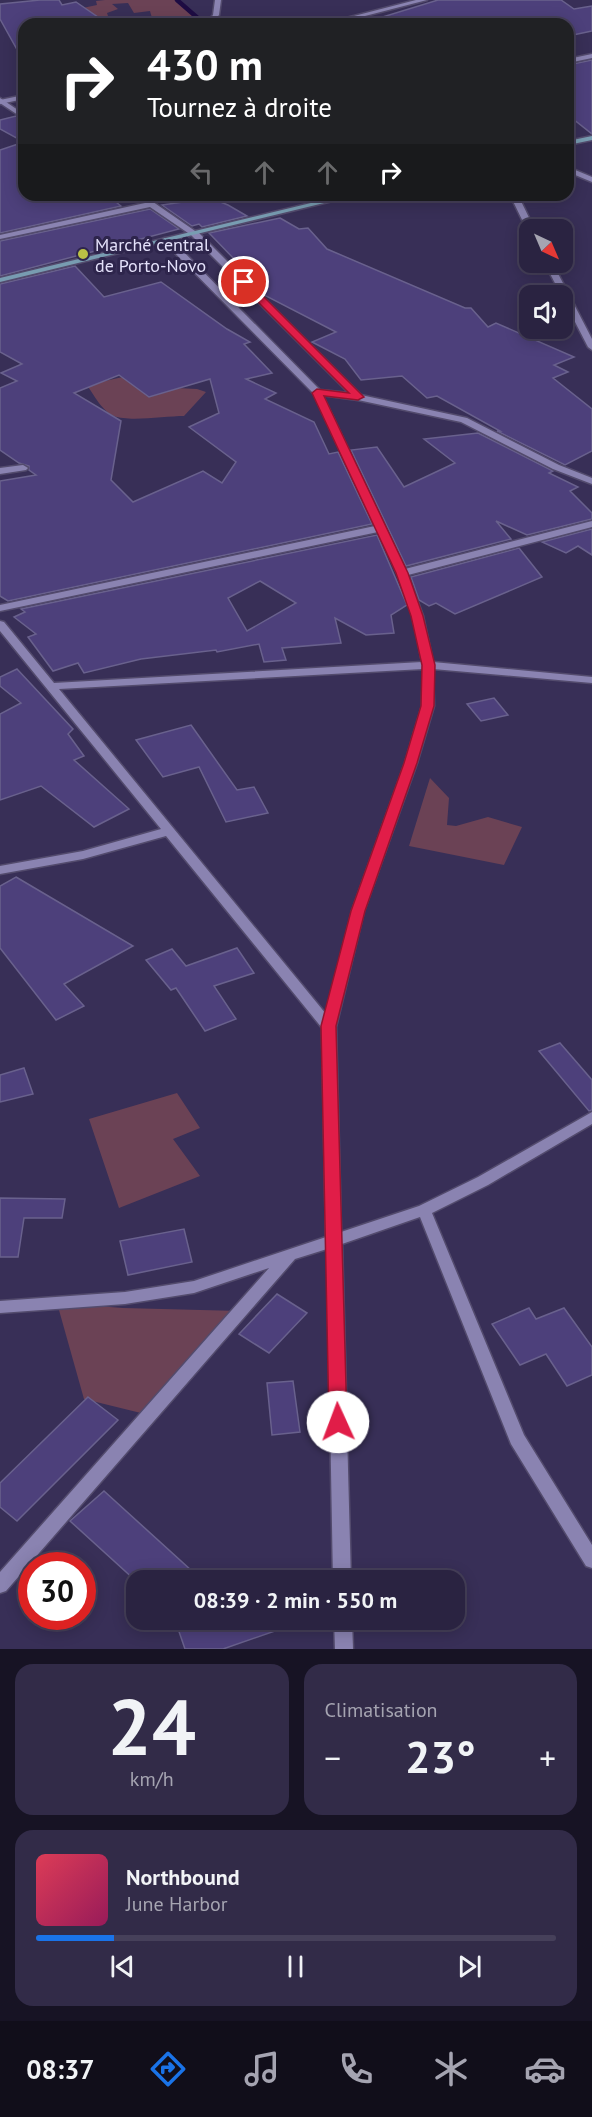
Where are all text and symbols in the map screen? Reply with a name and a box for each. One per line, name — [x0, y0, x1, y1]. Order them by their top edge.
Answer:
text: 430 m — [147, 37, 263, 92]
icon: right — [48, 42, 126, 120]
text: Tournez à droite — [147, 90, 332, 124]
icon: left — [185, 156, 218, 189]
icon: ahead — [248, 156, 281, 189]
icon: ahead — [311, 156, 344, 189]
icon: right — [374, 156, 407, 189]
north arrow — [519, 219, 573, 273]
map controls — [519, 219, 573, 339]
place label: Marché central de Porto-Novo — [95, 233, 210, 277]
marker: Marché central de Porto-Novo — [76, 247, 90, 261]
pin — [218, 256, 269, 307]
icon: arrive — [227, 265, 260, 298]
button: sound — [519, 285, 573, 339]
position arrow — [306, 1390, 370, 1454]
speed limit sign: 30 — [18, 1552, 96, 1630]
text: 08:39 · 2 min · 550 m — [194, 1586, 397, 1614]
text: 24 — [108, 1676, 196, 1777]
text: Climatisation — [325, 1697, 438, 1723]
text: 23° — [405, 1727, 476, 1785]
text: − — [325, 1736, 341, 1779]
text: + — [539, 1736, 556, 1779]
text: km/h — [130, 1766, 174, 1792]
text: Northbound — [126, 1863, 240, 1891]
text: June Harbor — [126, 1891, 228, 1917]
icon: previous — [106, 1950, 139, 1983]
icon: pause — [279, 1950, 312, 1983]
icon: next — [453, 1950, 486, 1983]
icon: directions — [147, 2048, 189, 2090]
icon: music — [241, 2048, 283, 2090]
icon: phone — [335, 2048, 377, 2090]
icon: climate — [430, 2048, 472, 2090]
icon: car — [524, 2048, 566, 2090]
text: 08:37 — [26, 2052, 95, 2086]

